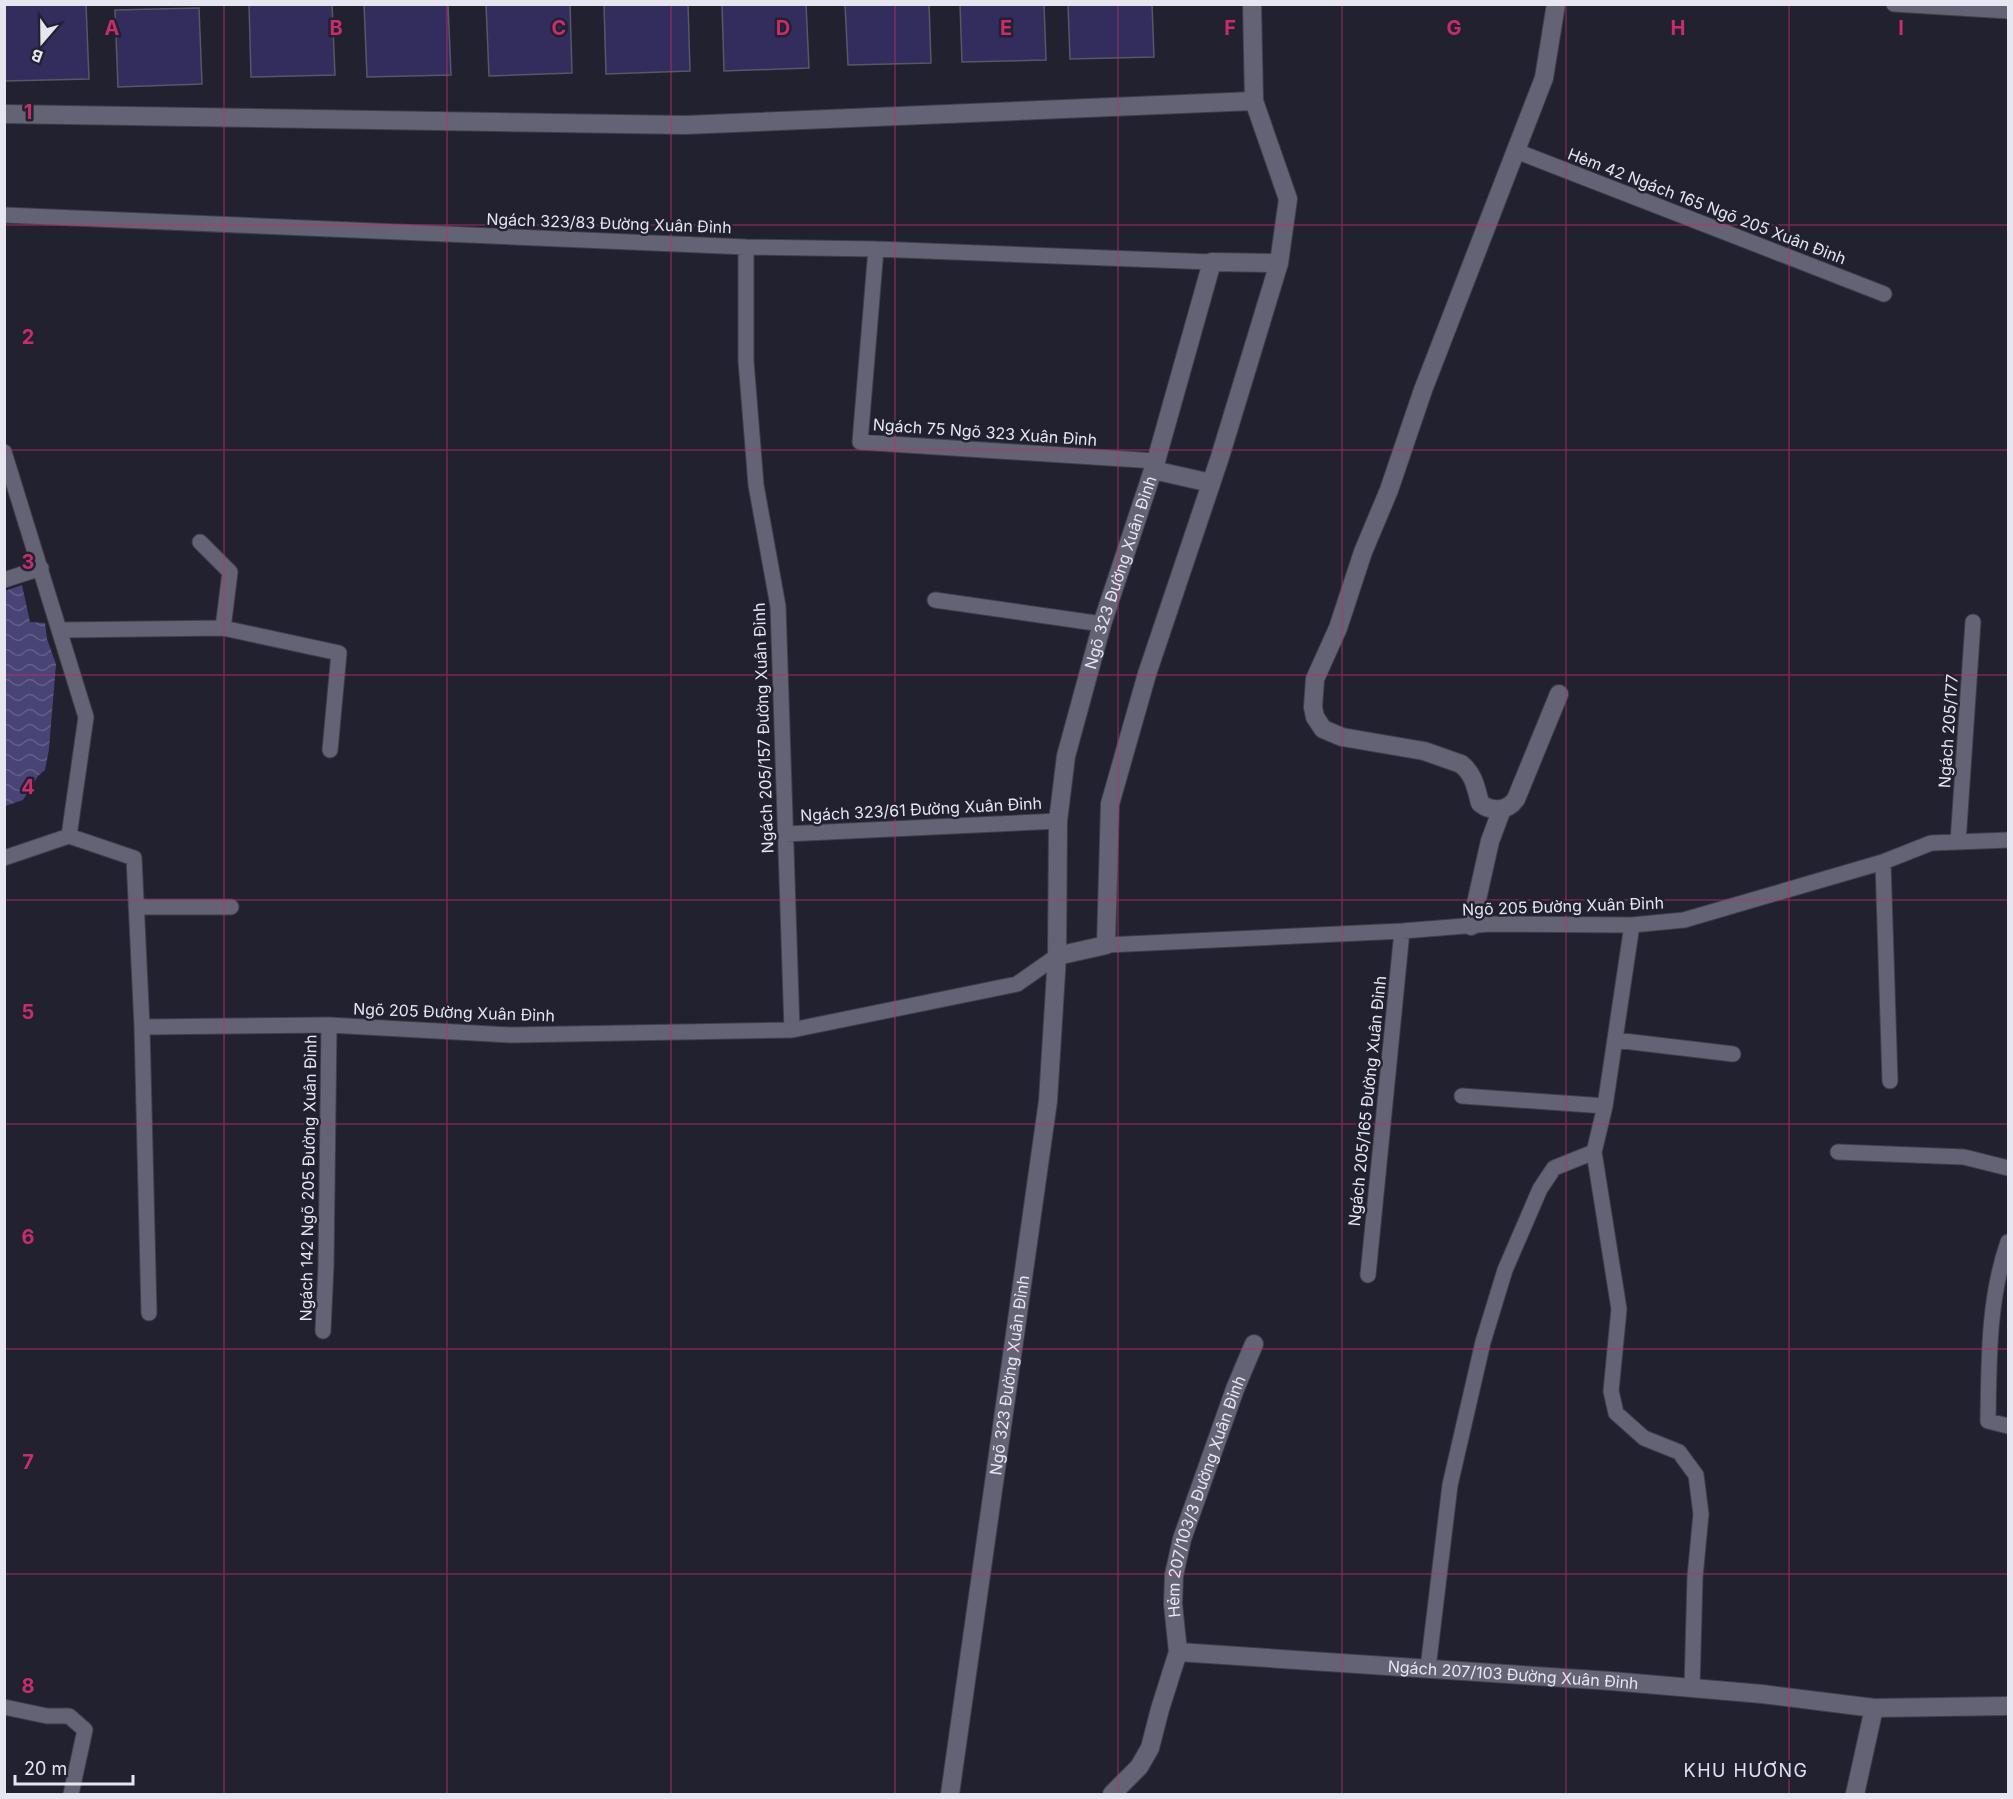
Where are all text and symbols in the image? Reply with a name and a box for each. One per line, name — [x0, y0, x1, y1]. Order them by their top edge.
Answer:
north arrow — [12, 12, 72, 72]
text: A — [105, 16, 120, 40]
text: B — [329, 16, 343, 40]
text: C — [552, 16, 566, 40]
text: D — [776, 16, 790, 40]
text: E — [1000, 16, 1012, 40]
text: F — [1224, 16, 1236, 40]
text: G — [1446, 16, 1462, 40]
text: H — [1671, 16, 1685, 40]
text: I — [1898, 16, 1904, 40]
text: B — [28, 45, 45, 67]
text: 1 — [24, 100, 32, 124]
street label: Hẻm 42 Ngách 165 Ngõ 205 Xuân Đỉnh — [1565, 144, 1849, 268]
street label: Ngách 323/83 Đường Xuân Đỉnh — [486, 209, 732, 237]
text: 2 — [22, 325, 34, 349]
street label: Ngách 75 Ngõ 323 Xuân Đỉnh — [872, 414, 1098, 450]
street label: Ngõ 323 Đường Xuân Đỉnh — [1080, 473, 1160, 671]
text: 3 — [22, 550, 34, 574]
street label: Ngách 205/157 Đường Xuân Đỉnh — [749, 602, 777, 854]
street label: Ngách 205/177 — [1934, 673, 1962, 789]
text: 4 — [21, 775, 35, 799]
street label: Ngách 323/61 Đường Xuân Đỉnh — [800, 793, 1042, 825]
street label: Ngõ 205 Đường Xuân Đỉnh — [1462, 892, 1664, 920]
street label: Ngách 205/165 Đường Xuân Đỉnh — [1344, 975, 1390, 1227]
street label: Ngõ 205 Đường Xuân Đỉnh — [353, 998, 555, 1026]
text: 5 — [22, 1000, 34, 1024]
street label: Ngách 142 Ngõ 205 Đường Xuân Đỉnh — [295, 1034, 321, 1322]
text: 6 — [22, 1225, 35, 1249]
street label: Ngõ 323 Đường Xuân Đỉnh — [985, 1274, 1033, 1477]
street label: Hẻm 207/103/3 Đường Xuân Đỉnh — [1163, 1372, 1250, 1619]
text: 7 — [22, 1450, 34, 1474]
street label: Ngách 207/103 Đường Xuân Đỉnh — [1387, 1656, 1639, 1693]
text: 8 — [21, 1674, 35, 1698]
scale bar — [15, 1748, 134, 1786]
text: 20 m — [24, 1758, 67, 1779]
district label: KHU HƯƠNG — [1684, 1760, 1808, 1781]

